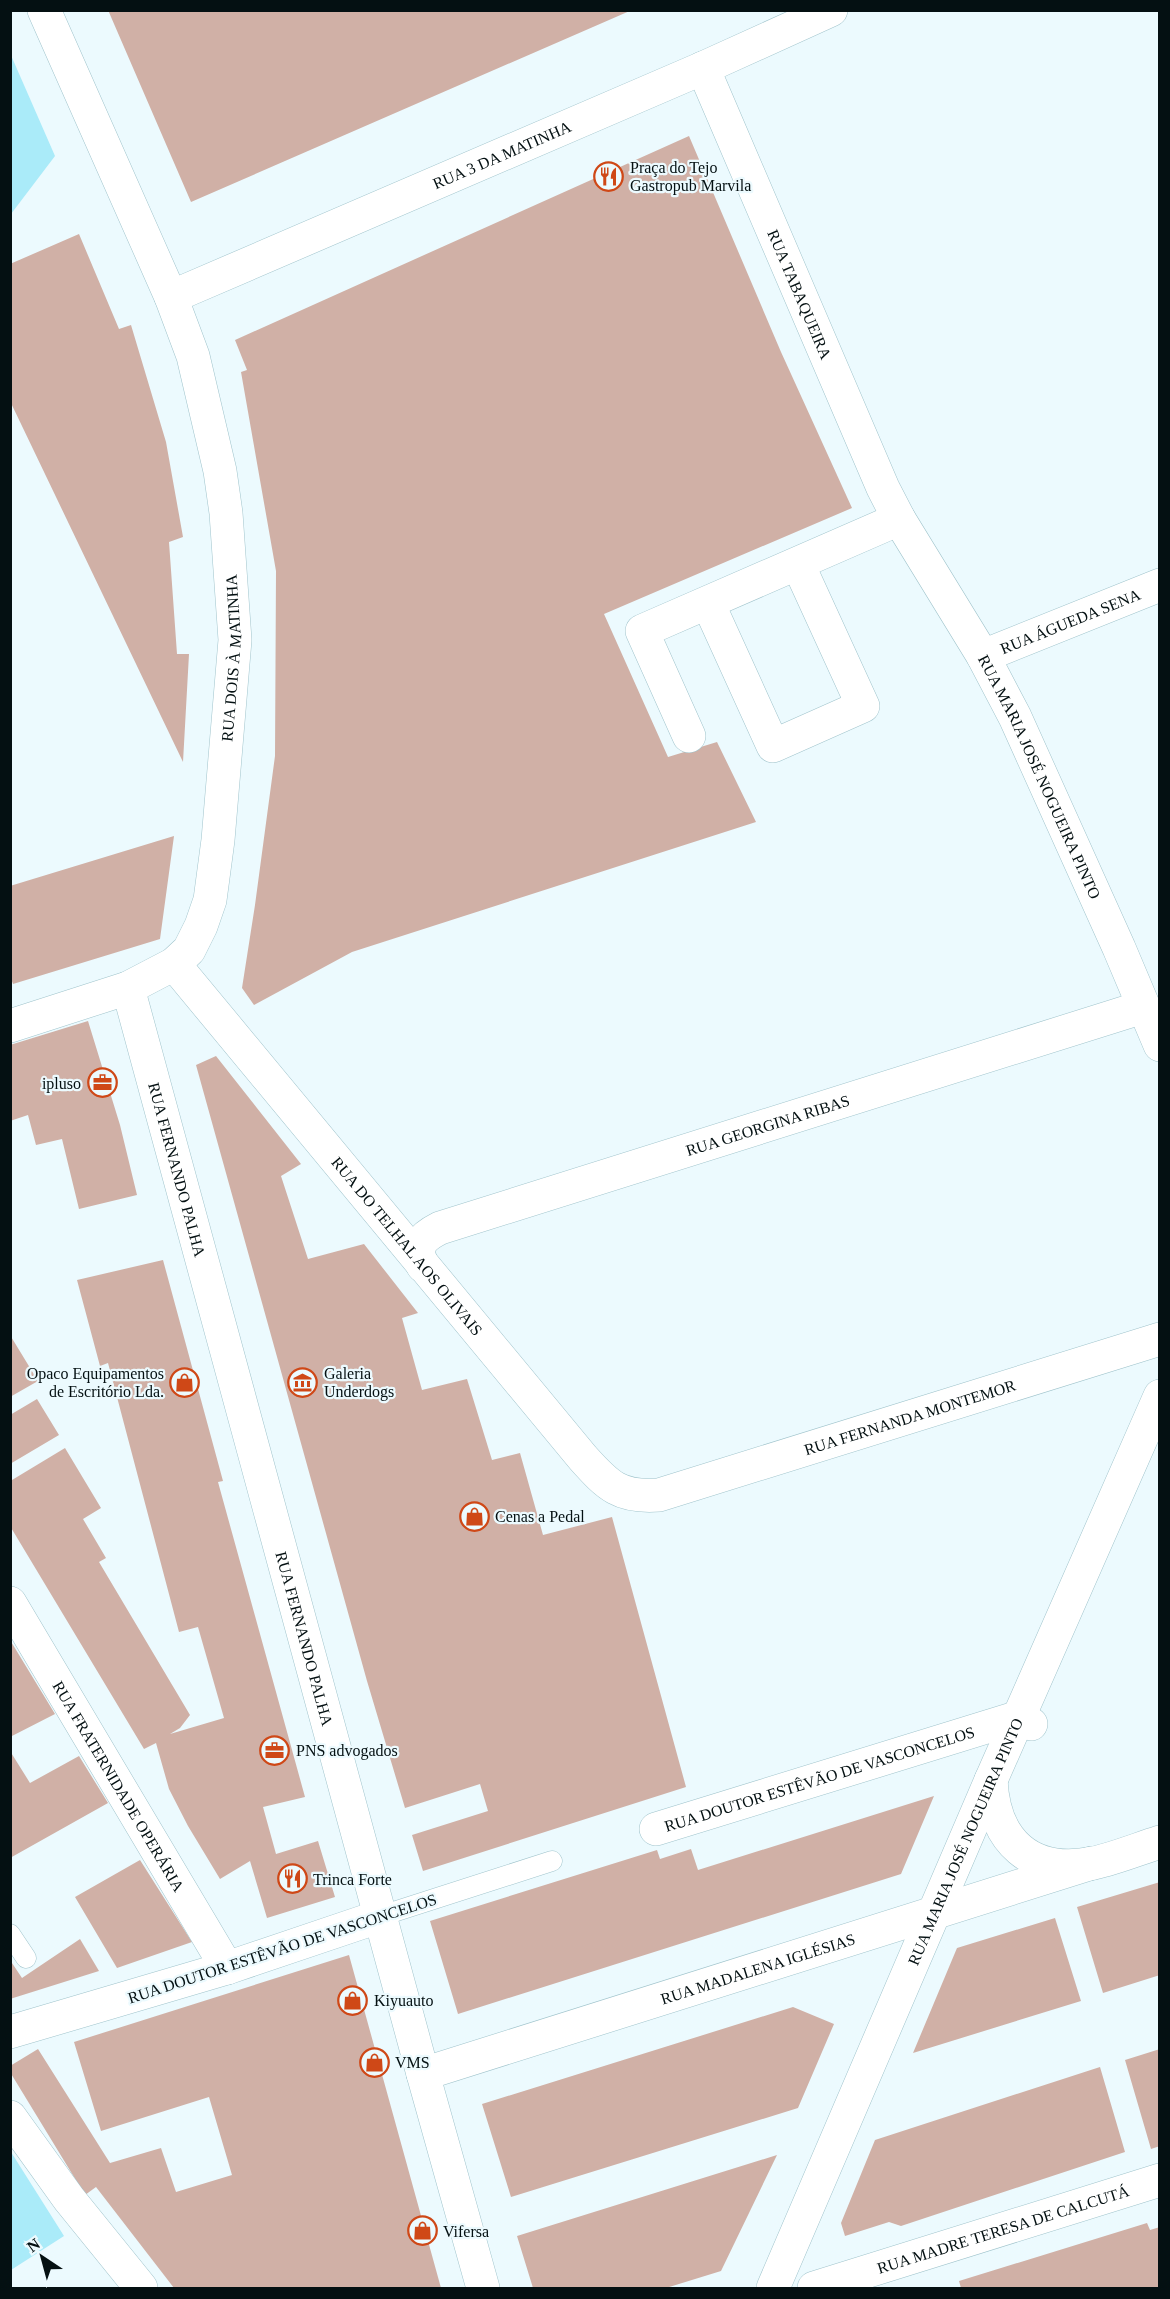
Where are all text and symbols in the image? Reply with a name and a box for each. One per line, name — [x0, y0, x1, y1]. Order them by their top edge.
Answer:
street label: RUA 3 DA MATINHA — [430, 118, 574, 192]
place label: Praça do Tejo Gastropub Marvila — [630, 159, 751, 195]
restaurant icon: Praça do Tejo Gastropub Marvila — [593, 160, 625, 192]
street label: RUA TABAQUEIRA — [764, 227, 835, 362]
street label: RUA DOIS À MATINHA — [218, 573, 244, 742]
street label: RUA ÁGUEDA SENA — [998, 586, 1143, 657]
street label: RUA MARIA JOSÉ NOGUEIRA PINTO — [975, 652, 1104, 902]
office icon: ipluso — [86, 1067, 118, 1099]
place label: ipluso — [42, 1075, 81, 1093]
street label: RUA FERNANDO PALHA — [145, 1080, 209, 1259]
street label: RUA GEORGINA RIBAS — [684, 1092, 852, 1159]
street label: RUA DO TELHAL AOS OLIVAIS — [328, 1154, 486, 1339]
place label: Opaco Equipamentos de Escritório Lda. — [27, 1365, 164, 1400]
place label: Galeria Underdogs — [324, 1365, 394, 1401]
shop icon: Opaco Equipamentos de Escritório Lda. — [169, 1366, 201, 1398]
museum icon: Galeria Underdogs — [287, 1366, 319, 1398]
street label: RUA FERNANDA MONTEMOR — [802, 1376, 1018, 1458]
shop icon: Cenas a Pedal — [458, 1500, 490, 1532]
place label: Cenas a Pedal — [495, 1508, 585, 1525]
street label: RUA FERNANDO PALHA — [272, 1549, 336, 1728]
street label: RUA FRATERNIDADE OPERÁRIA — [49, 1678, 188, 1895]
street label: RUA MARIA JOSÉ NOGUEIRA PINTO — [905, 1716, 1026, 1968]
street label: RUA DOUTOR ESTÊVÃO DE VASCONCELOS — [662, 1723, 977, 1835]
office icon: PNS advogados — [259, 1734, 291, 1766]
place label: PNS advogados — [296, 1742, 398, 1760]
restaurant icon: Trinca Forte — [276, 1863, 308, 1895]
place label: Trinca Forte — [313, 1871, 392, 1888]
street label: RUA DOUTOR ESTÊVÃO DE VASCONCELOS — [125, 1889, 439, 2007]
street label: RUA MADALENA IGLÉSIAS — [659, 1930, 857, 2008]
shop icon: Kiyuauto — [337, 1984, 369, 2016]
place label: Kiyuauto — [374, 1992, 434, 2010]
shop icon: VMS — [358, 2046, 390, 2078]
place label: VMS — [395, 2054, 430, 2071]
street label: RUA MADRE TERESA DE CALCUTÁ — [875, 2181, 1132, 2277]
shop icon: Vifersa — [406, 2215, 438, 2247]
place label: Vifersa — [443, 2223, 489, 2240]
north arrow — [12, 2227, 72, 2287]
text: N — [24, 2235, 44, 2256]

